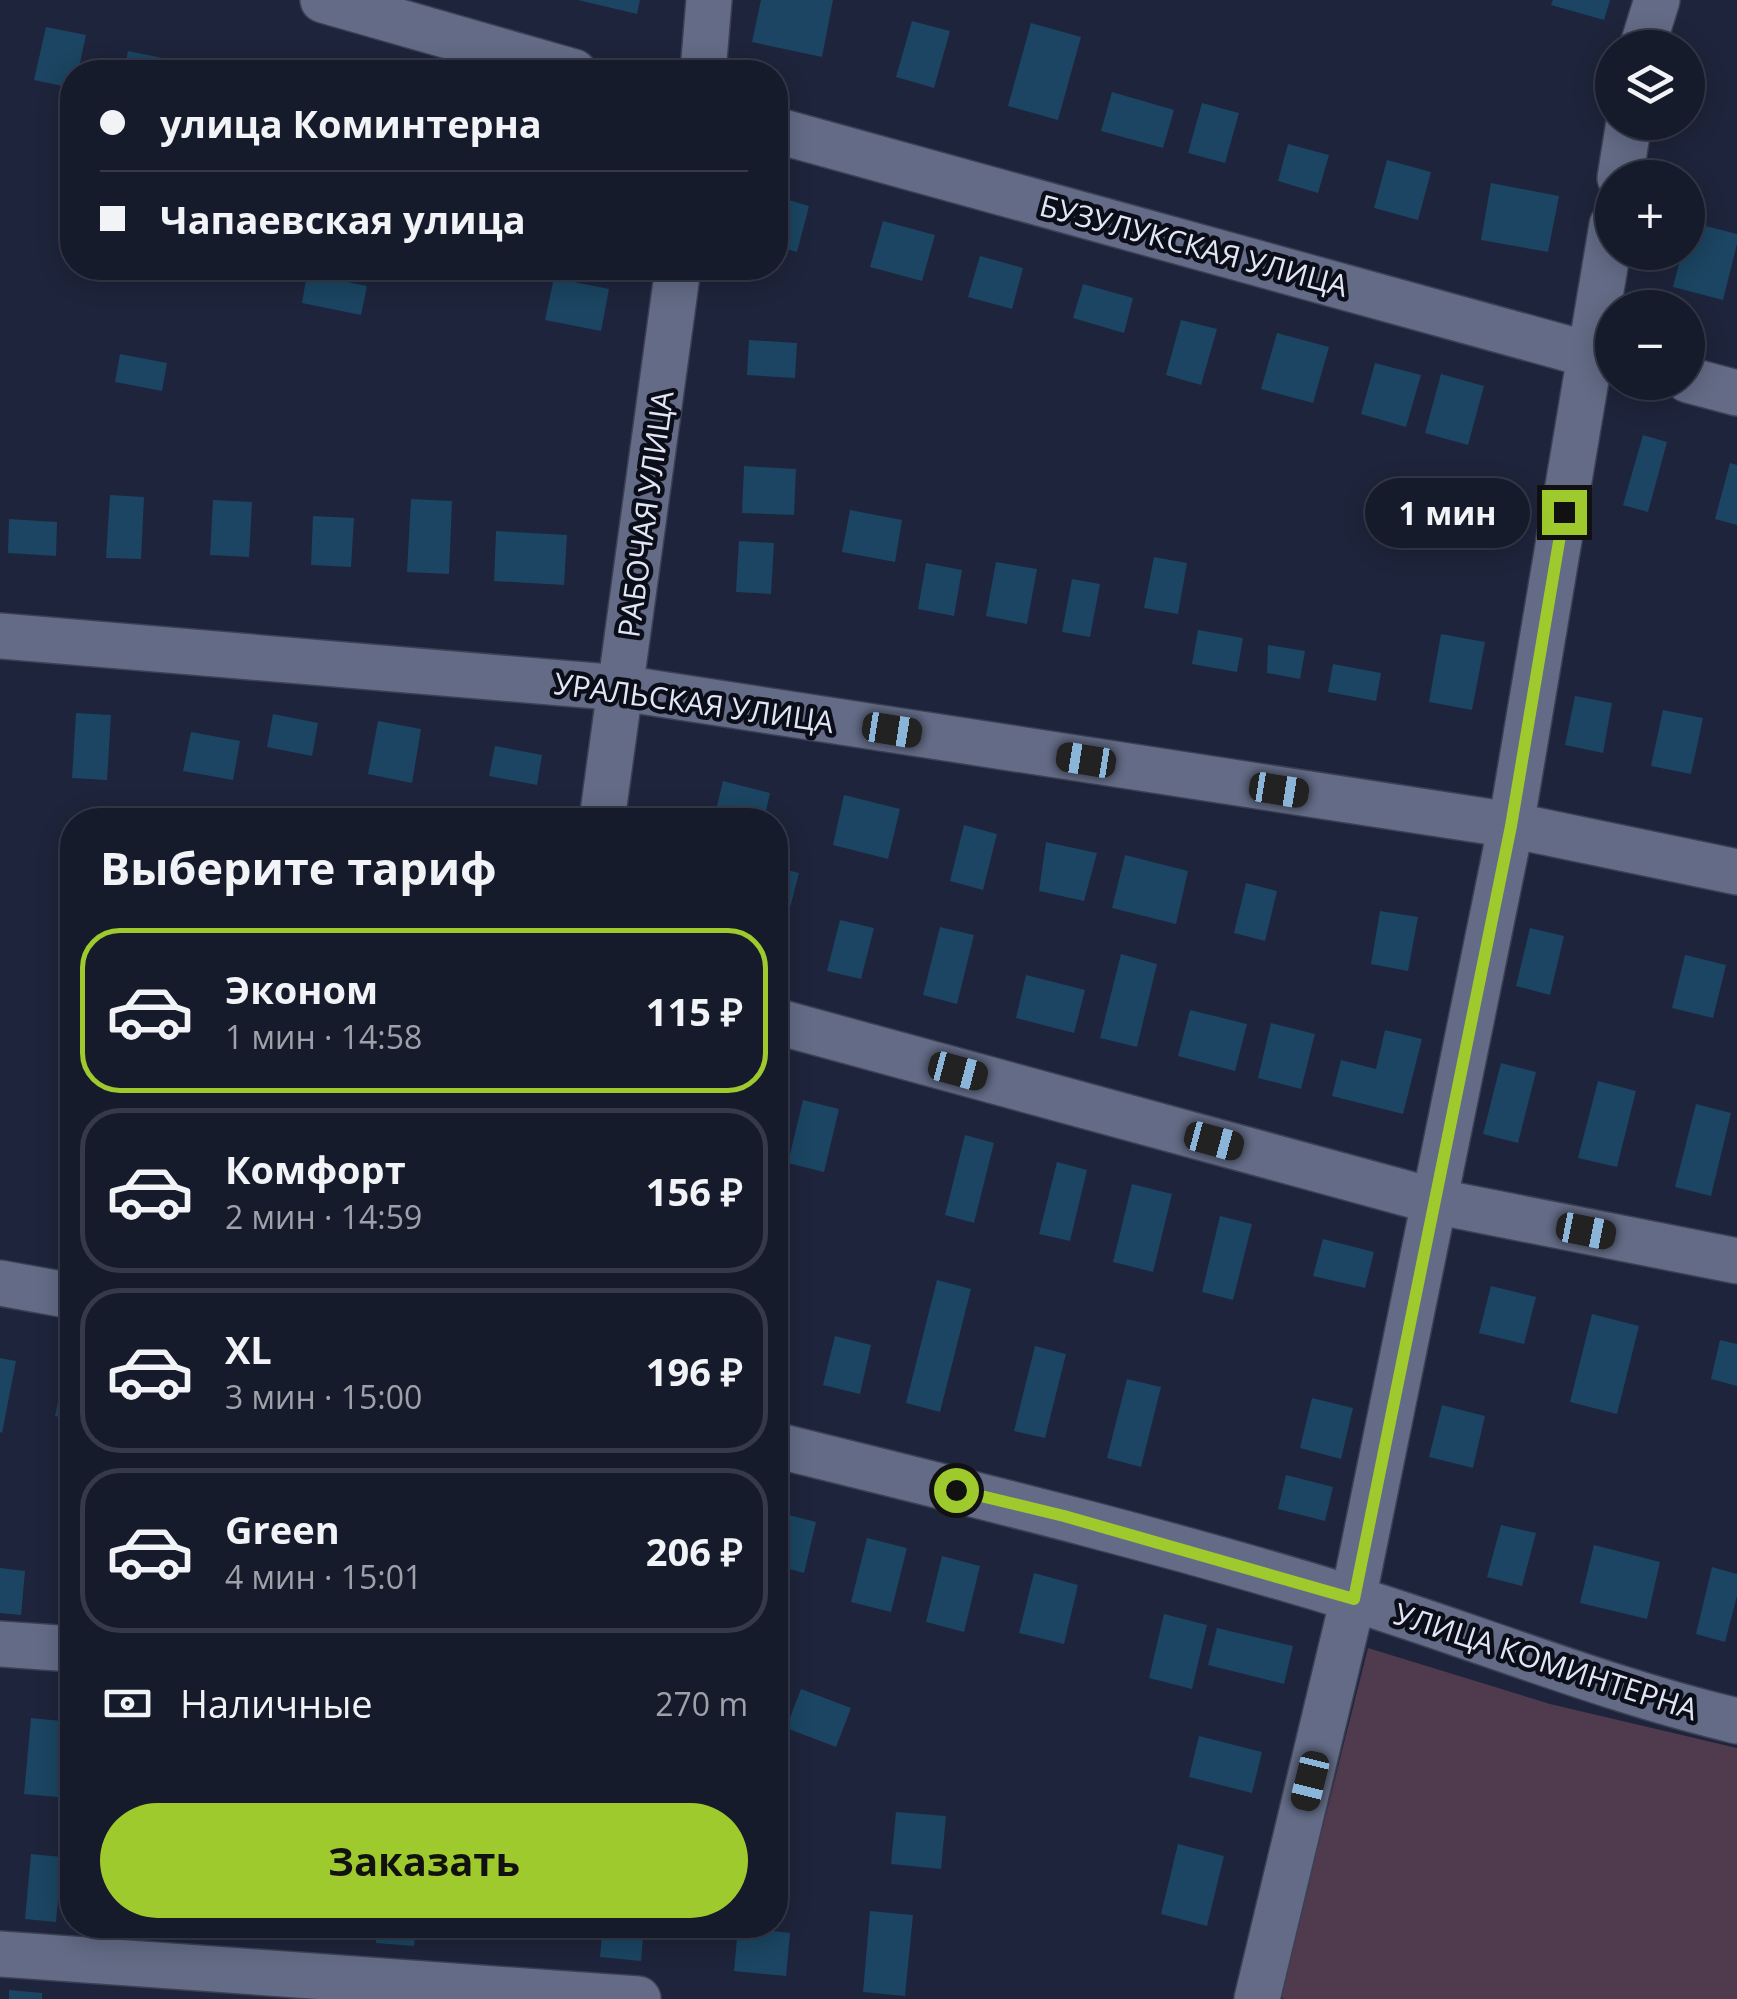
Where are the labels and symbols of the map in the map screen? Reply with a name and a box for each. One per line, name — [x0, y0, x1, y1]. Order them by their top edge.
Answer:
street label: БУЗУЛУКСКАЯ УЛИЦА — [1035, 184, 1353, 306]
street label: РАБОЧАЯ УЛИЦА — [607, 388, 683, 640]
callout: 1 мин — [1364, 477, 1529, 547]
route end — [1542, 490, 1587, 535]
street label: УРАЛЬСКАЯ УЛИЦА — [551, 662, 837, 742]
car — [860, 710, 924, 750]
car — [1054, 740, 1118, 780]
car — [1247, 770, 1311, 810]
car — [925, 1049, 991, 1093]
car — [1181, 1119, 1247, 1163]
car — [1554, 1211, 1618, 1251]
route start — [934, 1468, 979, 1513]
street label: УЛИЦА КОМИНТЕРНА — [1389, 1593, 1703, 1730]
car — [1288, 1748, 1332, 1814]

